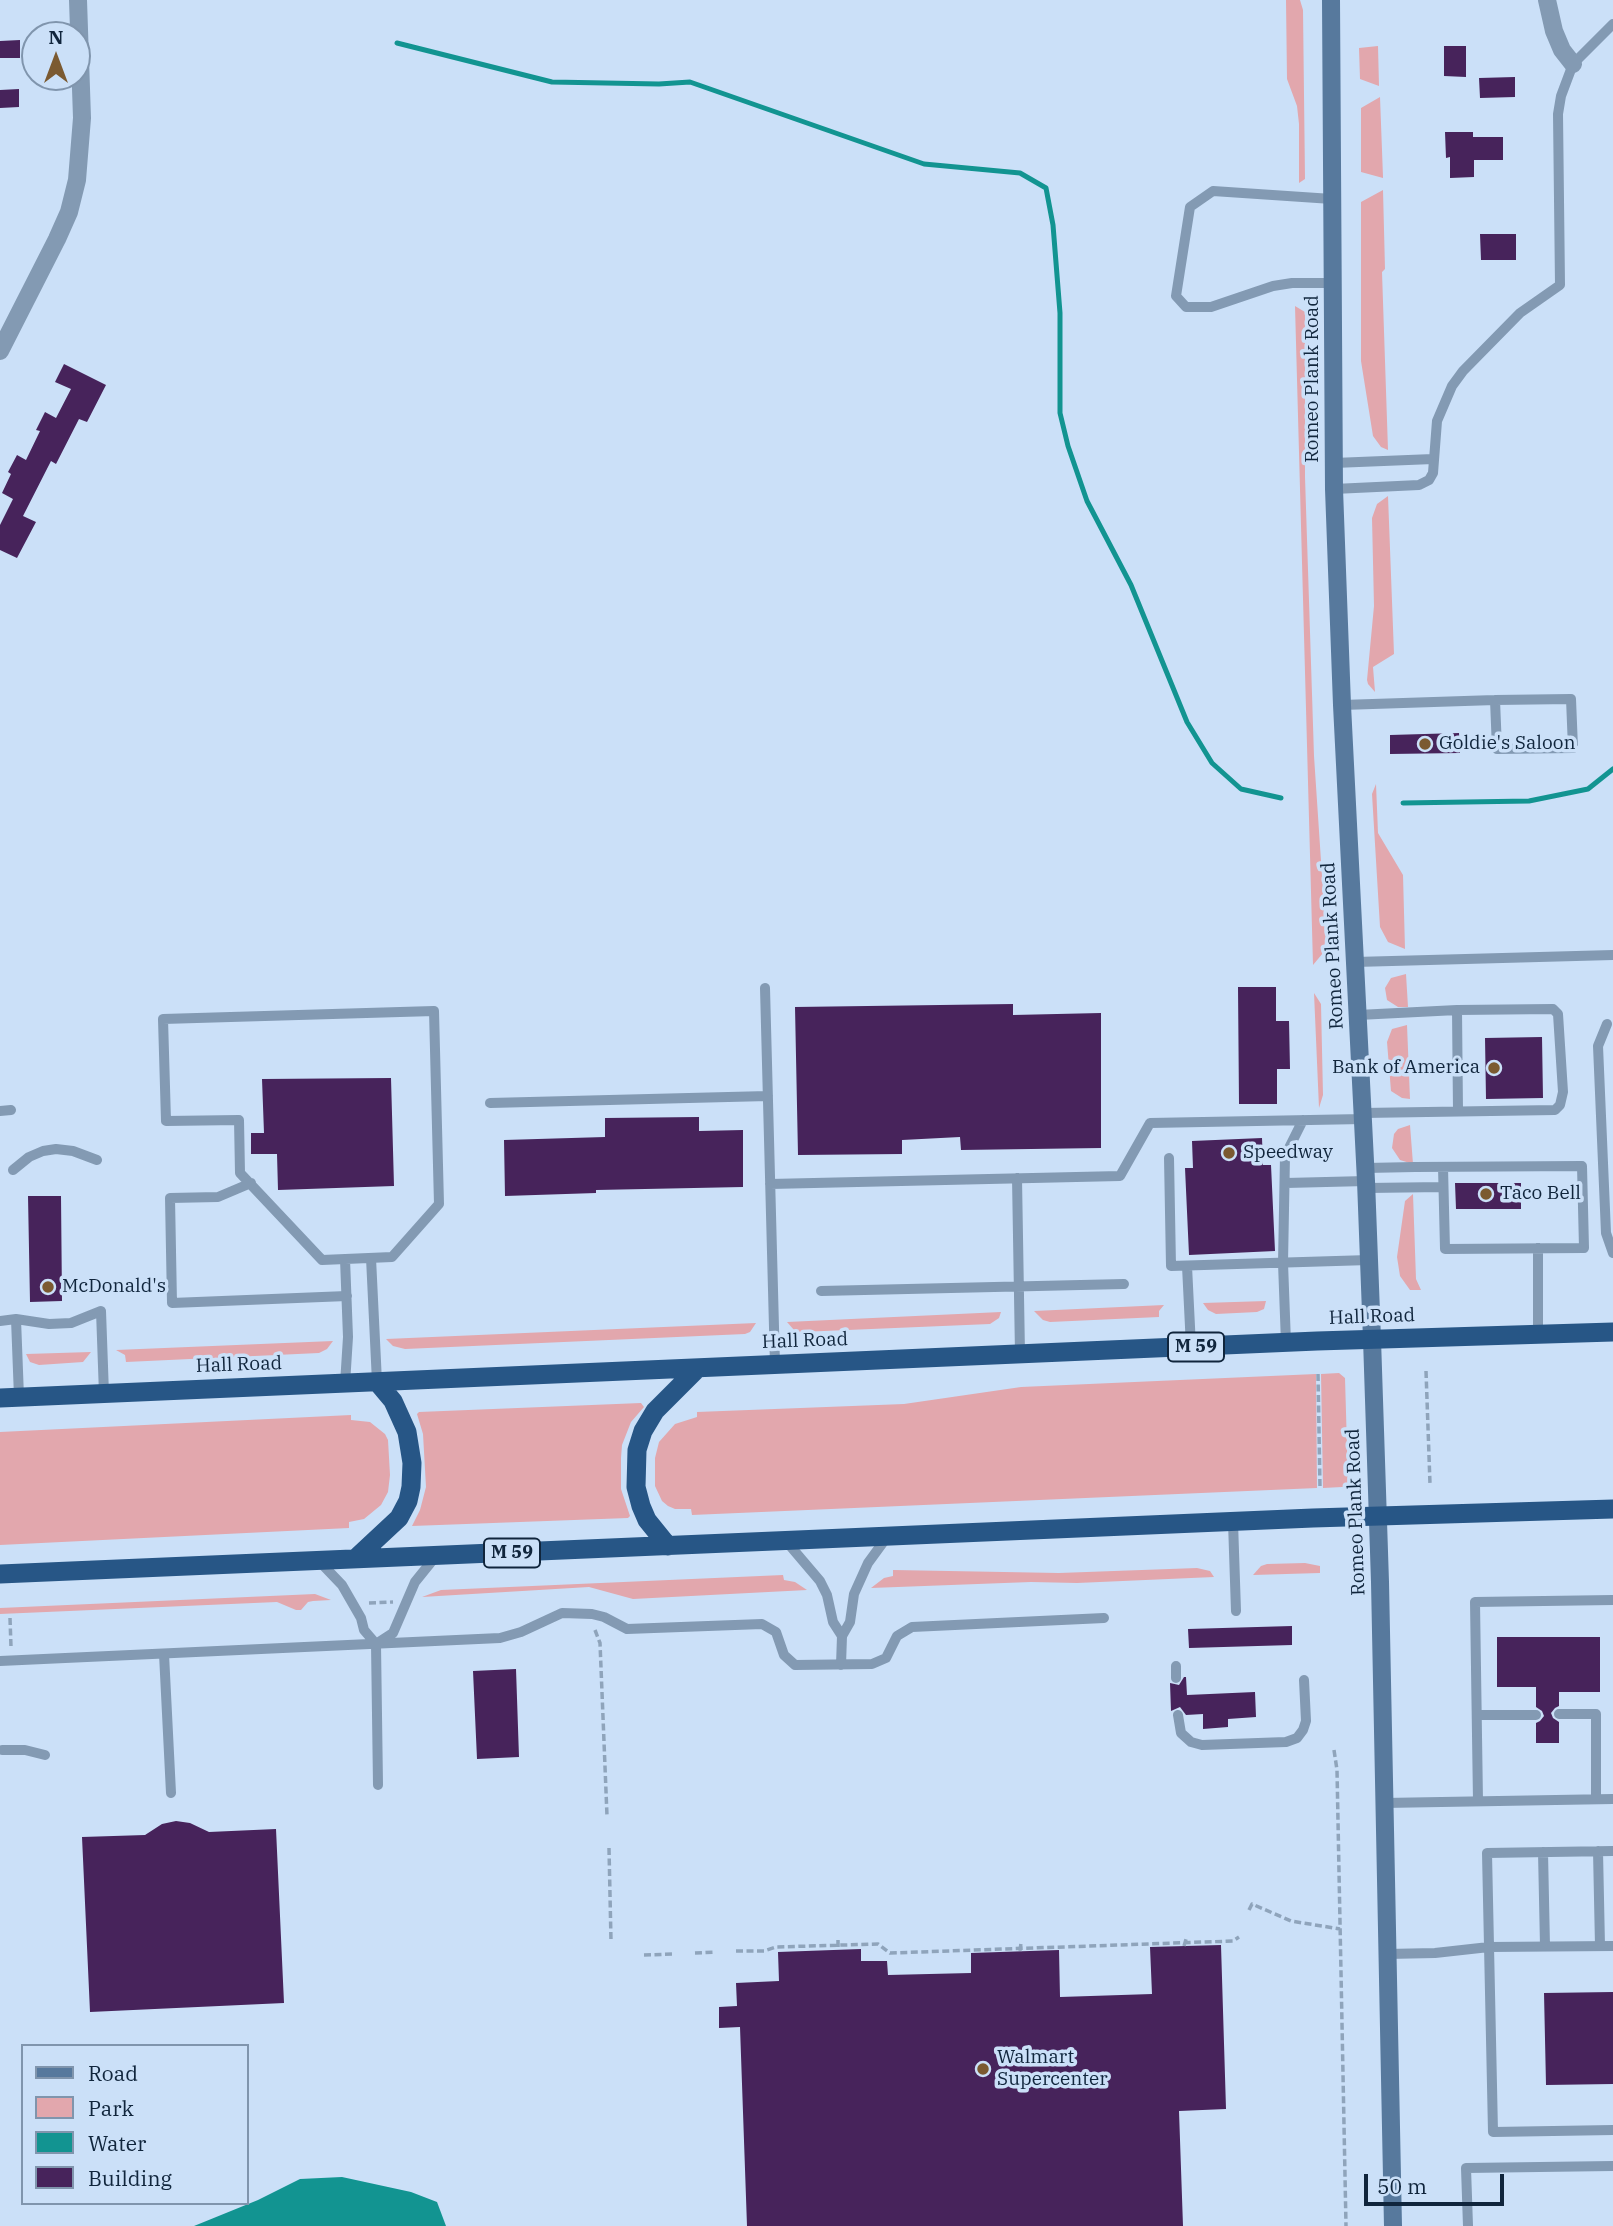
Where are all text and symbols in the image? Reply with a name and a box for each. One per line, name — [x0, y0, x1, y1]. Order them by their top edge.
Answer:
north arrow — [21, 21, 91, 91]
text: N — [48, 25, 64, 49]
street label: Romeo Plank Road — [1302, 295, 1324, 463]
place label: Goldie's Saloon — [1439, 733, 1576, 755]
marker: Goldie's Saloon — [1417, 736, 1433, 752]
street label: Romeo Plank Road — [1317, 862, 1349, 1030]
place label: Bank of America — [1332, 1057, 1480, 1079]
marker: Bank of America — [1486, 1060, 1502, 1076]
place label: Speedway — [1243, 1142, 1333, 1164]
marker: Speedway — [1221, 1145, 1237, 1161]
place label: Taco Bell — [1500, 1183, 1581, 1205]
marker: Taco Bell — [1478, 1186, 1494, 1202]
place label: McDonald's — [62, 1276, 166, 1298]
marker: McDonald's — [40, 1279, 56, 1295]
street label: Hall Road — [1328, 1304, 1416, 1330]
street label: Hall Road — [761, 1328, 849, 1354]
road number: M 59 — [1168, 1332, 1224, 1362]
street label: Hall Road — [195, 1352, 283, 1378]
street label: Romeo Plank Road — [1342, 1428, 1370, 1596]
road number: M 59 — [484, 1538, 540, 1568]
legend — [21, 2044, 248, 2205]
place label: Walmart Supercenter — [997, 2047, 1108, 2091]
text: Road — [88, 2059, 138, 2087]
marker: Walmart Supercenter — [975, 2061, 991, 2077]
text: Park — [88, 2094, 134, 2122]
text: Water — [88, 2129, 146, 2157]
scale bar — [1368, 2160, 1508, 2204]
text: Building — [88, 2164, 172, 2192]
text: 50 m — [1377, 2172, 1427, 2200]

